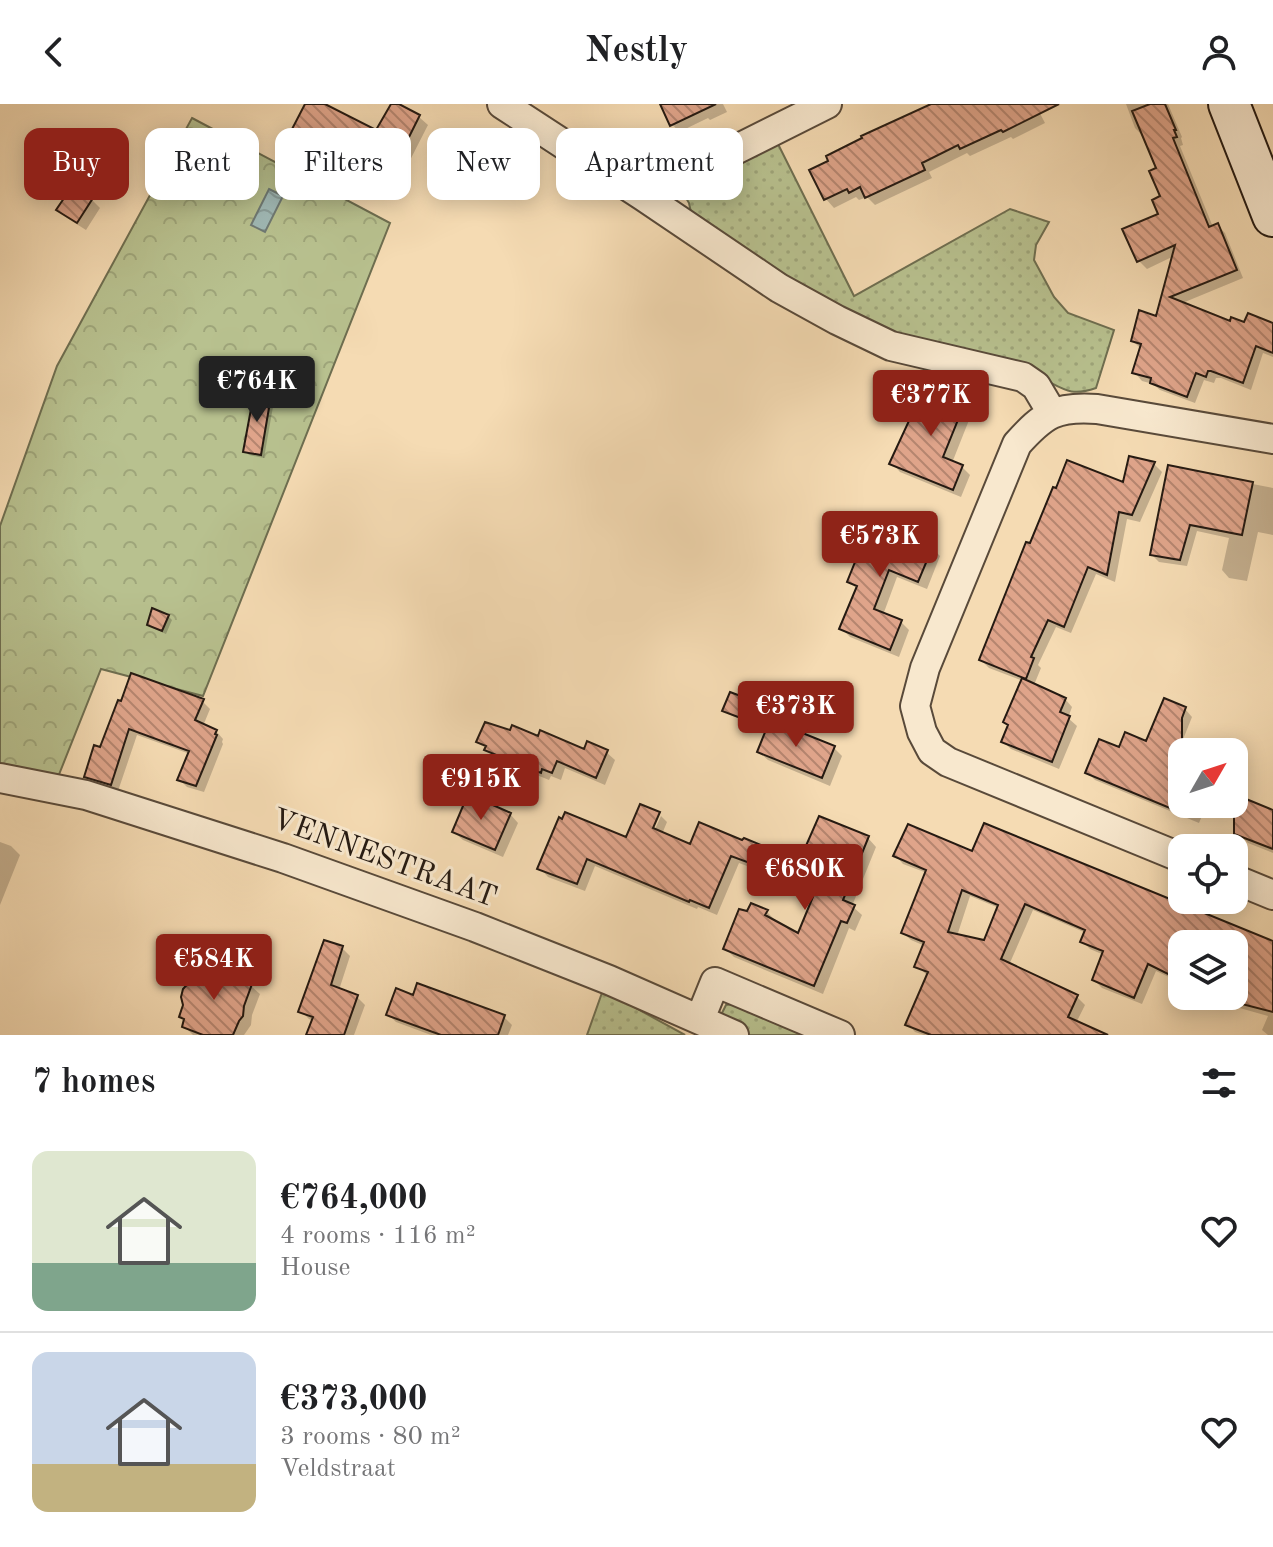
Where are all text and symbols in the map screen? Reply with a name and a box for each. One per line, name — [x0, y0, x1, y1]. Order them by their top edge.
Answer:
icon: back — [32, 30, 76, 74]
icon: person — [1197, 30, 1241, 74]
text: Nestly — [585, 34, 688, 70]
chip: Buy — [24, 128, 129, 200]
chip: Rent — [145, 128, 259, 200]
chip: Filters — [275, 128, 411, 200]
chip: New — [427, 128, 540, 200]
chip: Apartment — [556, 128, 743, 200]
pin: €764K — [201, 356, 313, 424]
text: €764K — [217, 369, 297, 395]
pin: €377K — [875, 370, 987, 438]
text: €377K — [891, 383, 971, 409]
pin: €573K — [824, 511, 936, 579]
text: €573K — [840, 524, 920, 550]
pin: €373K — [740, 681, 852, 749]
text: €373K — [756, 694, 836, 720]
north arrow — [1168, 738, 1248, 818]
map controls — [1168, 738, 1248, 1010]
pin: €915K — [425, 754, 537, 822]
text: €915K — [441, 767, 521, 793]
street label: VENNESTRAAT — [268, 804, 500, 914]
button: locate — [1168, 834, 1248, 914]
pin: €680K — [749, 844, 861, 912]
text: €680K — [765, 857, 845, 883]
button: layers — [1168, 930, 1248, 1010]
pin: €584K — [158, 934, 270, 1002]
text: €584K — [174, 947, 254, 973]
icon: filters — [1197, 1061, 1241, 1105]
text: 7 homes — [32, 1066, 155, 1100]
text: €764,000 — [280, 1182, 428, 1216]
icon: home — [96, 1183, 192, 1279]
icon: heart — [1197, 1209, 1241, 1253]
text: 4 rooms · 116 m² — [280, 1223, 476, 1249]
text: House — [280, 1255, 351, 1281]
text: €373,000 — [280, 1383, 428, 1417]
icon: home — [96, 1384, 192, 1480]
icon: heart — [1197, 1410, 1241, 1454]
text: 3 rooms · 80 m² — [280, 1424, 461, 1450]
text: Veldstraat — [280, 1456, 396, 1482]

